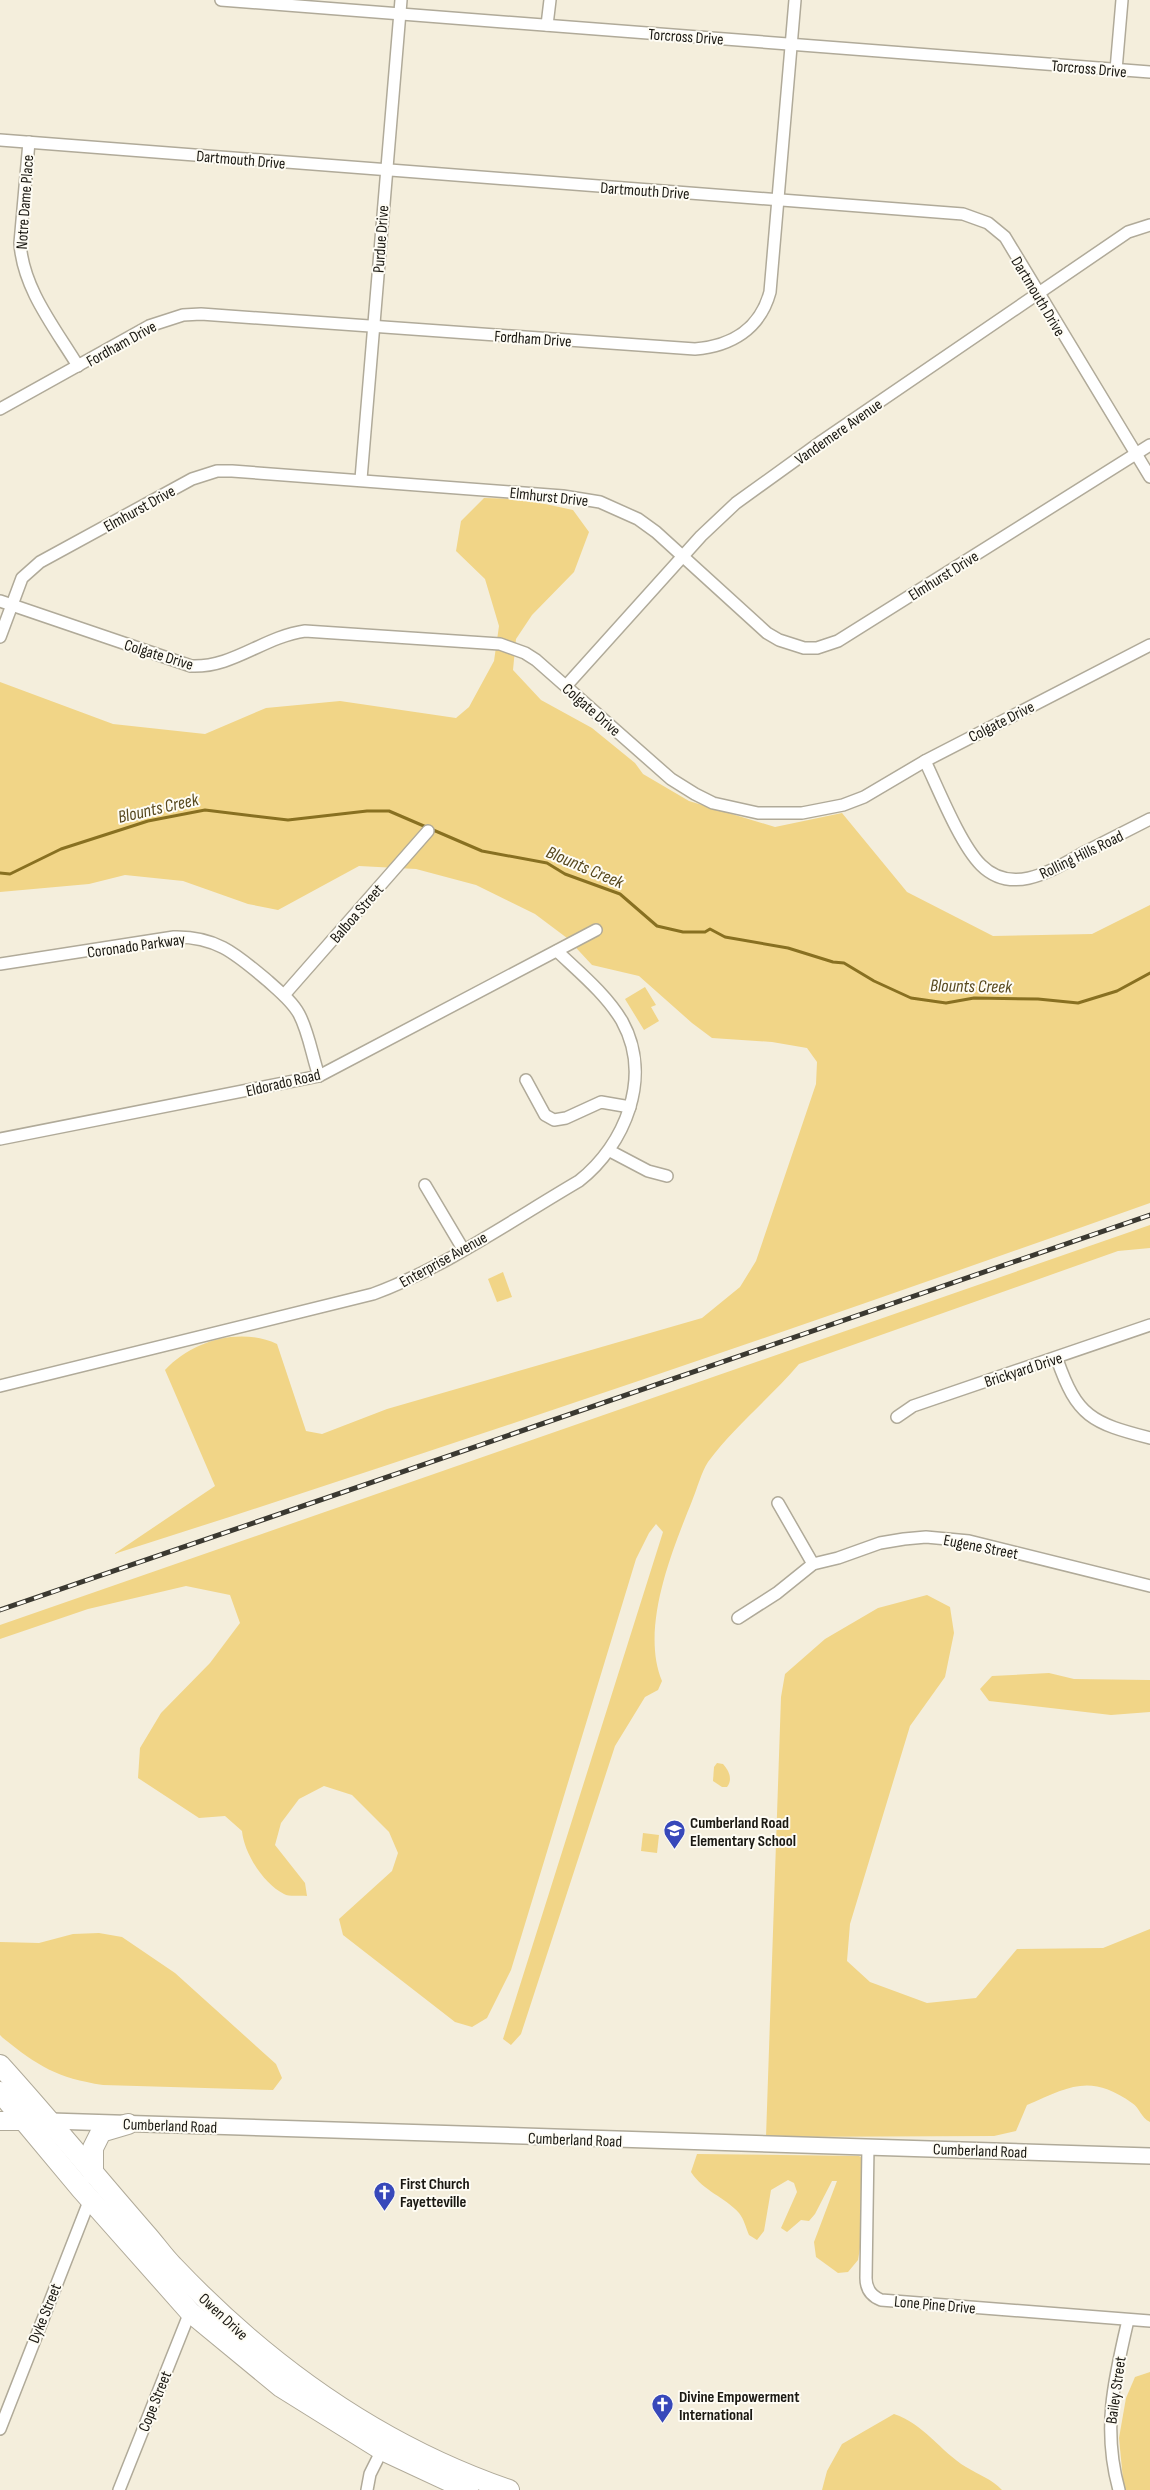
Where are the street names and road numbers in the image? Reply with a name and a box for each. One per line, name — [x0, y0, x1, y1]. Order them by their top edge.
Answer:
street label: Torcross Drive — [648, 25, 724, 50]
street label: Torcross Drive — [1050, 57, 1127, 82]
street label: Dartmouth Drive — [196, 147, 286, 174]
street label: Notre Dame Place — [13, 154, 38, 250]
street label: Dartmouth Drive — [600, 179, 690, 204]
street label: Purdue Drive — [370, 204, 393, 274]
street label: Dartmouth Drive — [1007, 254, 1069, 340]
street label: Fordham Drive — [83, 317, 160, 371]
street label: Fordham Drive — [494, 327, 572, 352]
street label: Vandemere Avenue — [792, 395, 886, 469]
street label: Elmhurst Drive — [101, 482, 179, 537]
street label: Elmhurst Drive — [509, 484, 589, 511]
street label: Elmhurst Drive — [905, 547, 982, 605]
street label: Colgate Drive — [122, 636, 195, 675]
street label: Colgate Drive — [558, 680, 624, 741]
street label: Colgate Drive — [966, 698, 1038, 747]
street label: Rolling Hills Road — [1037, 827, 1127, 884]
street label: Balboa Street — [326, 880, 388, 947]
street label: Coronado Parkway — [86, 930, 186, 963]
street label: Eldorado Road — [244, 1066, 322, 1101]
street label: Enterprise Avenue — [397, 1228, 491, 1292]
street label: Brickyard Drive — [982, 1349, 1065, 1392]
street label: Eugene Street — [942, 1531, 1020, 1564]
street label: Cumberland Road — [123, 2115, 217, 2138]
street label: Cumberland Road — [528, 2129, 622, 2152]
street label: Cumberland Road — [933, 2140, 1027, 2163]
street label: Dyke Street — [25, 2281, 66, 2346]
street label: Owen Drive — [194, 2289, 252, 2345]
street label: Lone Pine Drive — [893, 2292, 976, 2319]
street label: Bailey Street — [1102, 2355, 1131, 2425]
street label: Cope Street — [135, 2368, 176, 2435]

